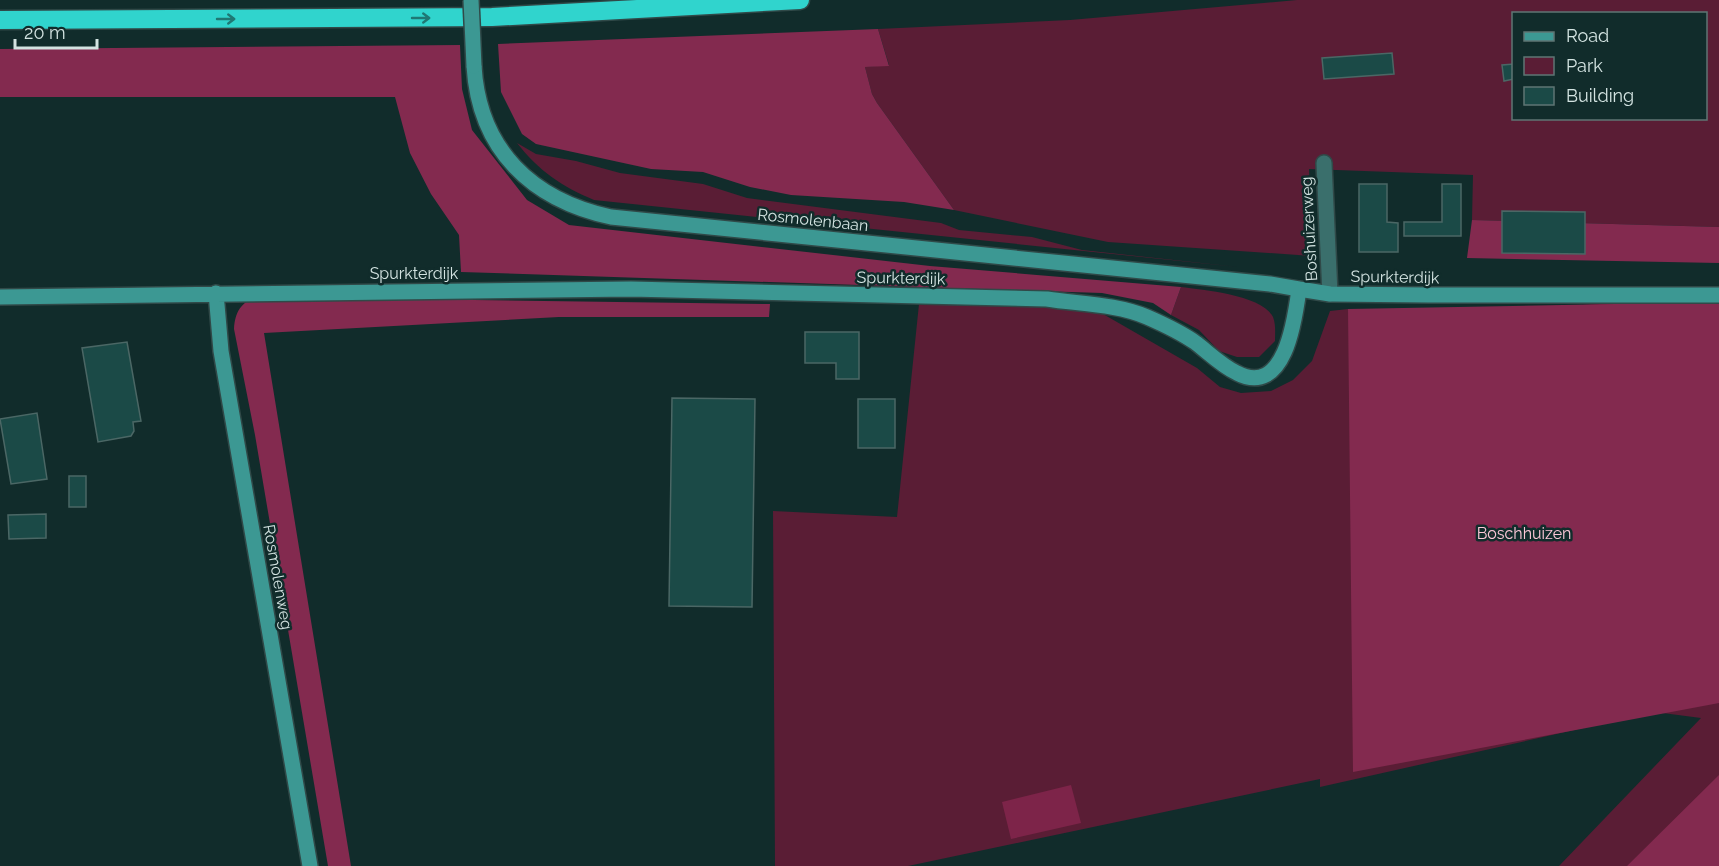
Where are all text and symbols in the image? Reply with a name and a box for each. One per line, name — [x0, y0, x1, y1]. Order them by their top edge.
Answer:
scale bar — [15, 12, 98, 50]
one-way arrow — [411, 12, 431, 24]
legend — [1512, 12, 1707, 120]
one-way arrow — [216, 13, 236, 25]
text: 20 m — [24, 22, 66, 43]
text: Road — [1566, 25, 1609, 46]
text: Park — [1566, 55, 1603, 76]
text: Building — [1566, 85, 1634, 106]
street label: Boshuizerweg — [1297, 176, 1321, 282]
street label: Rosmolenbaan — [757, 205, 869, 235]
street label: Spurkterdijk — [370, 264, 459, 283]
street label: Spurkterdijk — [1350, 267, 1440, 287]
street label: Spurkterdijk — [856, 268, 946, 288]
street label: Rosmolenweg — [259, 523, 297, 631]
park label: Boschhuizen — [1477, 524, 1571, 543]

